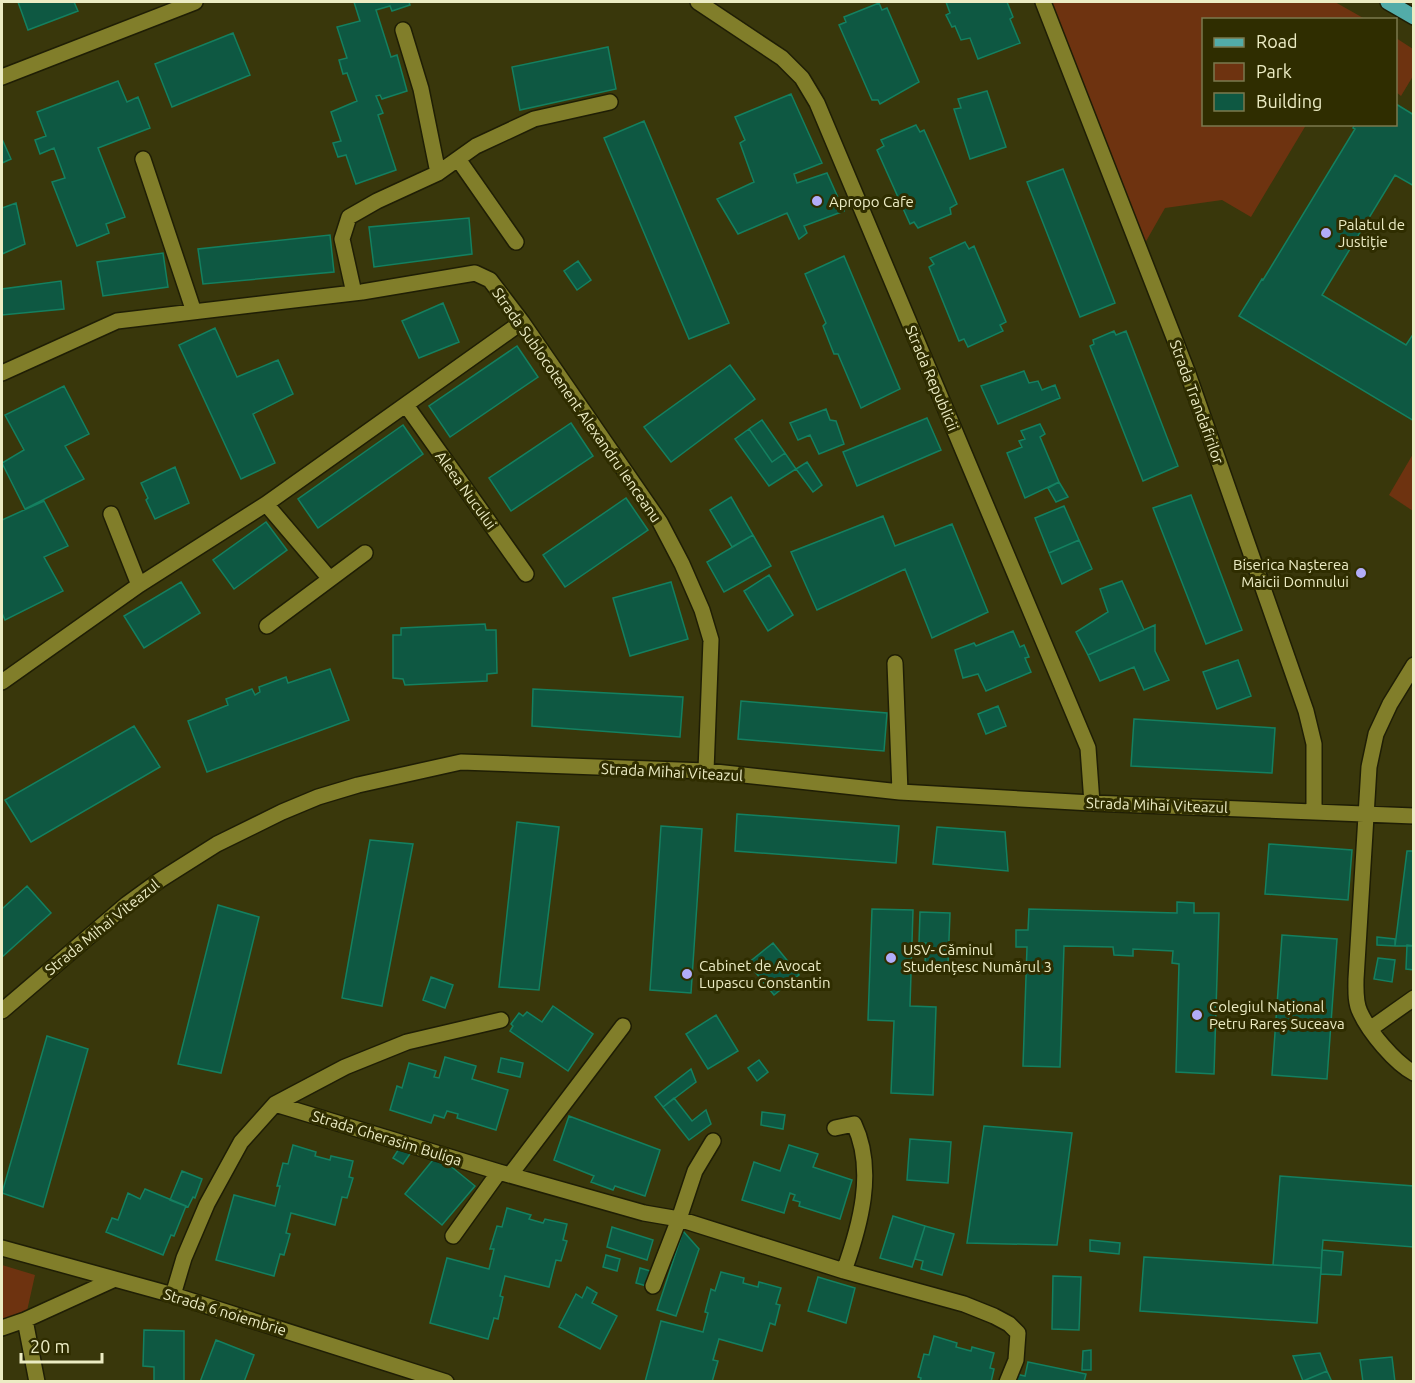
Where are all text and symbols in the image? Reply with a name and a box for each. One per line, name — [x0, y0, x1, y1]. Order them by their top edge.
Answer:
legend — [1202, 18, 1397, 126]
text: Road — [1256, 31, 1298, 51]
text: Park — [1256, 61, 1292, 81]
text: Building — [1256, 91, 1322, 111]
place label: Apropo Cafe — [829, 193, 914, 210]
marker: Apropo Cafe — [810, 194, 824, 208]
place label: Palatul de Justiție — [1338, 216, 1405, 250]
marker: Palatul de Justiție — [1319, 226, 1333, 240]
street label: Strada Sublocotenent Alexandru Ienceanu — [489, 284, 665, 526]
street label: Strada Republicii — [902, 323, 962, 433]
street label: Strada Trandafirilor — [1167, 338, 1227, 466]
street label: Aleea Nucului — [432, 448, 500, 532]
place label: Biserica Nașterea Maicii Domnului — [1233, 556, 1349, 590]
marker: Biserica Nașterea Maicii Domnului — [1354, 566, 1368, 580]
street label: Strada Mihai Viteazul — [601, 760, 743, 784]
street label: Strada Mihai Viteazul — [1086, 794, 1228, 816]
street label: Strada Mihai Viteazul — [41, 876, 163, 978]
place label: USV- Căminul Studențesc Numărul 3 — [903, 941, 1052, 975]
marker: USV- Căminul Studențesc Numărul 3 — [884, 951, 898, 965]
place label: Cabinet de Avocat Lupascu Constantin — [699, 957, 830, 991]
marker: Cabinet de Avocat Lupascu Constantin — [680, 967, 694, 981]
place label: Colegiul Național Petru Rareș Suceava — [1209, 998, 1345, 1032]
marker: Colegiul Național Petru Rareș Suceava — [1190, 1008, 1204, 1022]
street label: Strada Gherasim Buliga — [310, 1107, 464, 1169]
street label: Strada 6 noiembrie — [162, 1285, 288, 1339]
scale bar — [21, 1326, 102, 1364]
text: 20 m — [30, 1336, 70, 1356]

